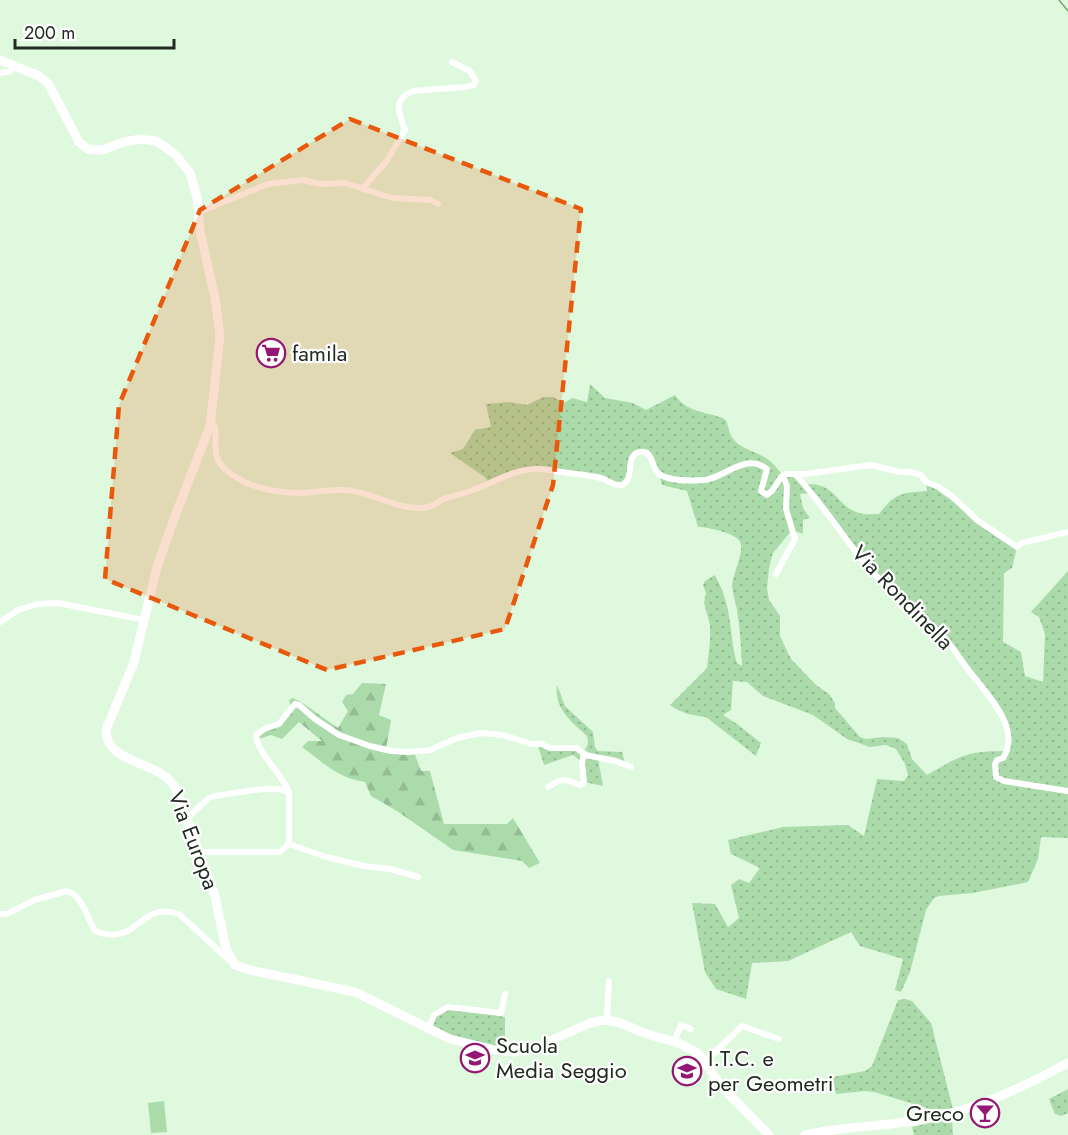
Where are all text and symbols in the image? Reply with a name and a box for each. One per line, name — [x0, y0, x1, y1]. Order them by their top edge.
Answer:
scale bar — [15, 12, 174, 50]
text: 200 m — [24, 20, 75, 46]
supermarket icon: famila — [255, 337, 287, 369]
place label: famila — [292, 337, 347, 369]
street label: Via Rondinella — [845, 537, 961, 657]
street label: Via Europa — [161, 786, 227, 894]
place label: Scuola Media Seggio — [496, 1029, 627, 1086]
school or university icon: Scuola Media Seggio — [459, 1042, 491, 1074]
place label: I.T.C. e per Geometri — [708, 1042, 833, 1099]
school or university icon: I.T.C. e per Geometri — [671, 1055, 703, 1087]
place label: Greco — [906, 1097, 964, 1129]
bar icon: Greco — [969, 1097, 1001, 1129]

